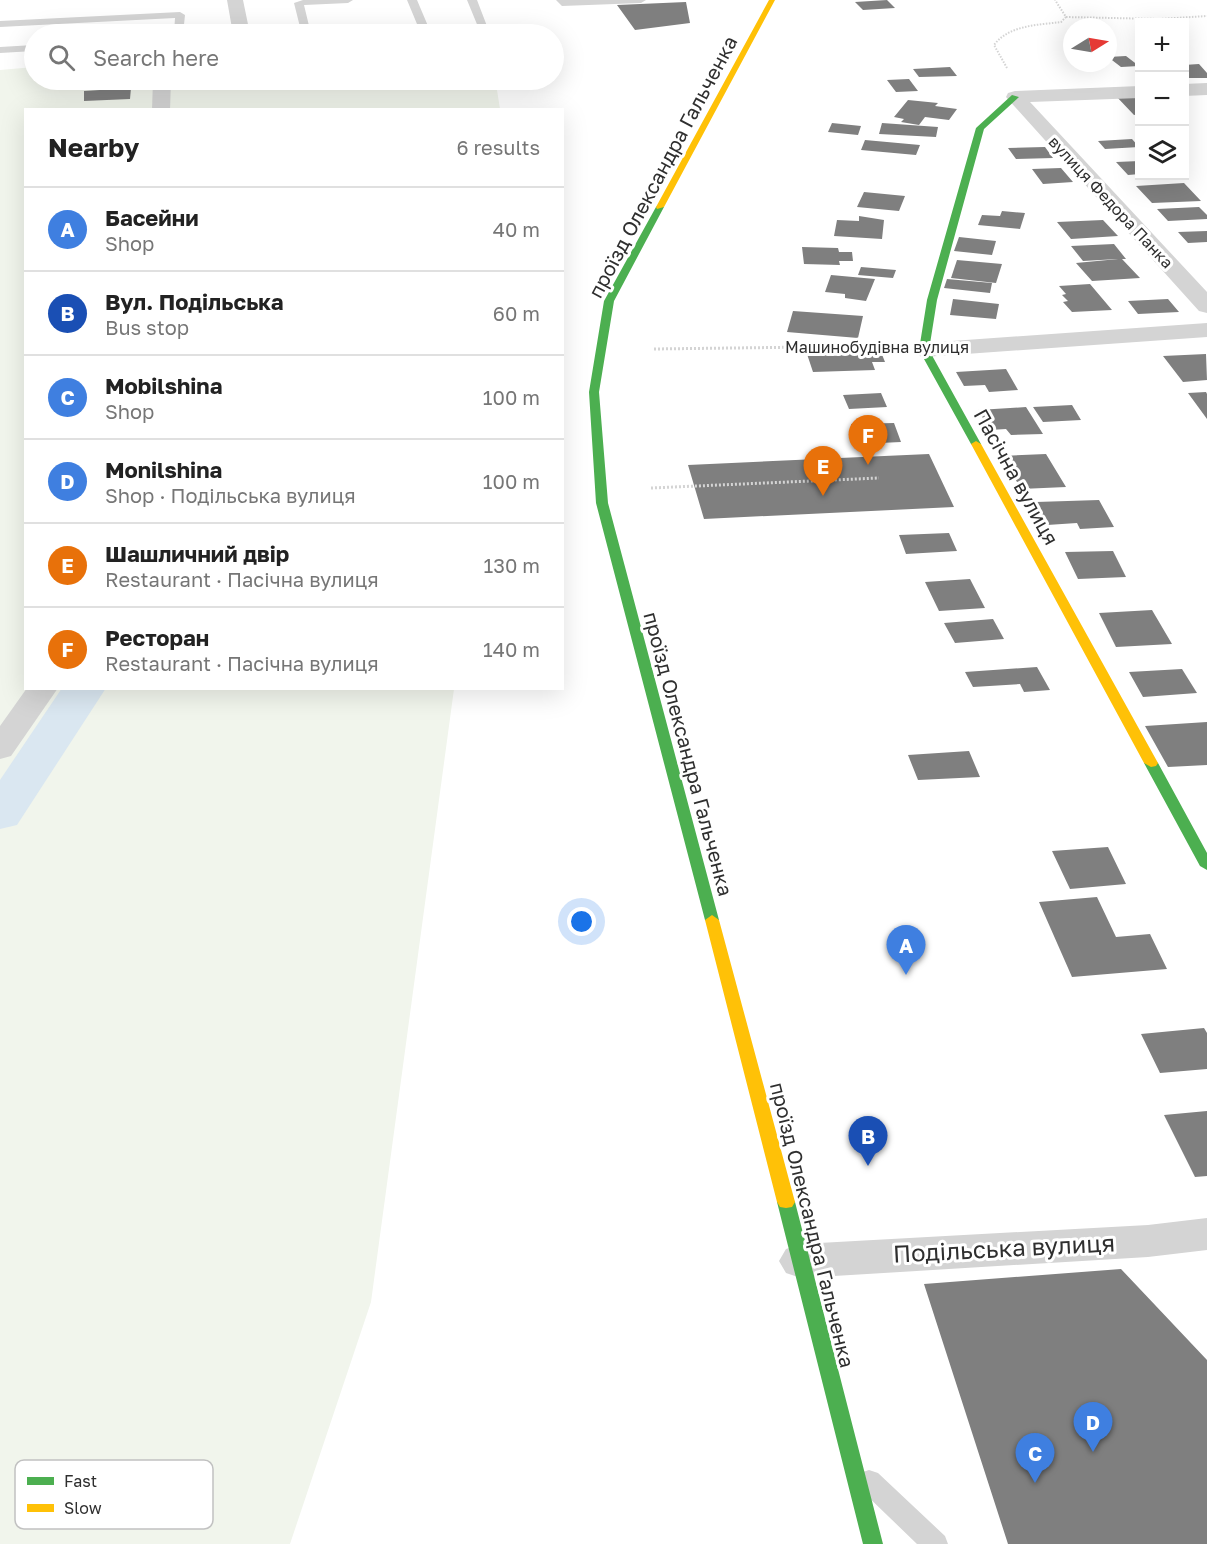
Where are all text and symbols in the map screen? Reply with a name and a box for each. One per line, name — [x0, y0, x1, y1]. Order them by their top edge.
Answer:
north arrow — [1063, 18, 1117, 72]
map controls — [1135, 18, 1189, 180]
button: + — [1135, 18, 1189, 72]
search box — [24, 24, 564, 90]
street label: проїзд Олександра Гальченка — [583, 31, 742, 302]
icon: search — [45, 41, 78, 74]
text: Search here — [93, 44, 219, 71]
button: − — [1135, 72, 1189, 126]
button: layers — [1135, 126, 1189, 180]
text: Nearby — [48, 132, 139, 163]
street label: вулиця Федора Панка — [1044, 132, 1178, 272]
text: 6 results — [456, 135, 540, 159]
text: Басейни — [105, 204, 199, 231]
text: A — [60, 217, 75, 241]
text: 40 m — [493, 217, 540, 241]
text: Shop — [105, 231, 154, 255]
text: Вул. Подільська — [105, 288, 284, 315]
text: B — [60, 301, 75, 325]
text: 60 m — [493, 301, 540, 325]
text: Bus stop — [105, 315, 189, 339]
street label: Машинобудівна вулиця — [785, 337, 969, 357]
text: Mobilshina — [105, 372, 222, 399]
text: C — [60, 385, 75, 409]
text: 100 m — [483, 385, 540, 409]
text: Shop — [105, 399, 154, 423]
street label: Пасічна вулиця — [970, 404, 1064, 549]
pin: F — [848, 416, 888, 465]
pin: E — [804, 446, 842, 496]
text: Monilshina — [105, 456, 222, 483]
text: D — [60, 469, 75, 493]
text: 100 m — [483, 469, 540, 493]
text: Shop · Подільська вулиця — [105, 483, 356, 507]
text: Шашличний двір — [105, 540, 289, 567]
text: E — [61, 553, 74, 577]
text: 130 m — [484, 553, 540, 577]
text: Restaurant · Пасічна вулиця — [105, 567, 379, 591]
street label: проїзд Олександра Гальченка — [639, 609, 738, 898]
text: Ресторан — [105, 624, 209, 651]
text: F — [62, 637, 73, 661]
text: 140 m — [483, 637, 540, 661]
text: Restaurant · Пасічна вулиця — [105, 651, 379, 675]
your location — [567, 907, 596, 936]
pin: A — [886, 926, 926, 975]
street label: проїзд Олександра Гальченка — [766, 1080, 860, 1370]
pin: B — [848, 1116, 888, 1166]
street label: Подільська вулиця — [892, 1227, 1116, 1268]
pin: D — [1074, 1402, 1112, 1452]
pin: C — [1016, 1434, 1054, 1483]
legend — [15, 1460, 213, 1529]
text: Fast — [64, 1471, 97, 1491]
text: Slow — [64, 1498, 102, 1518]

